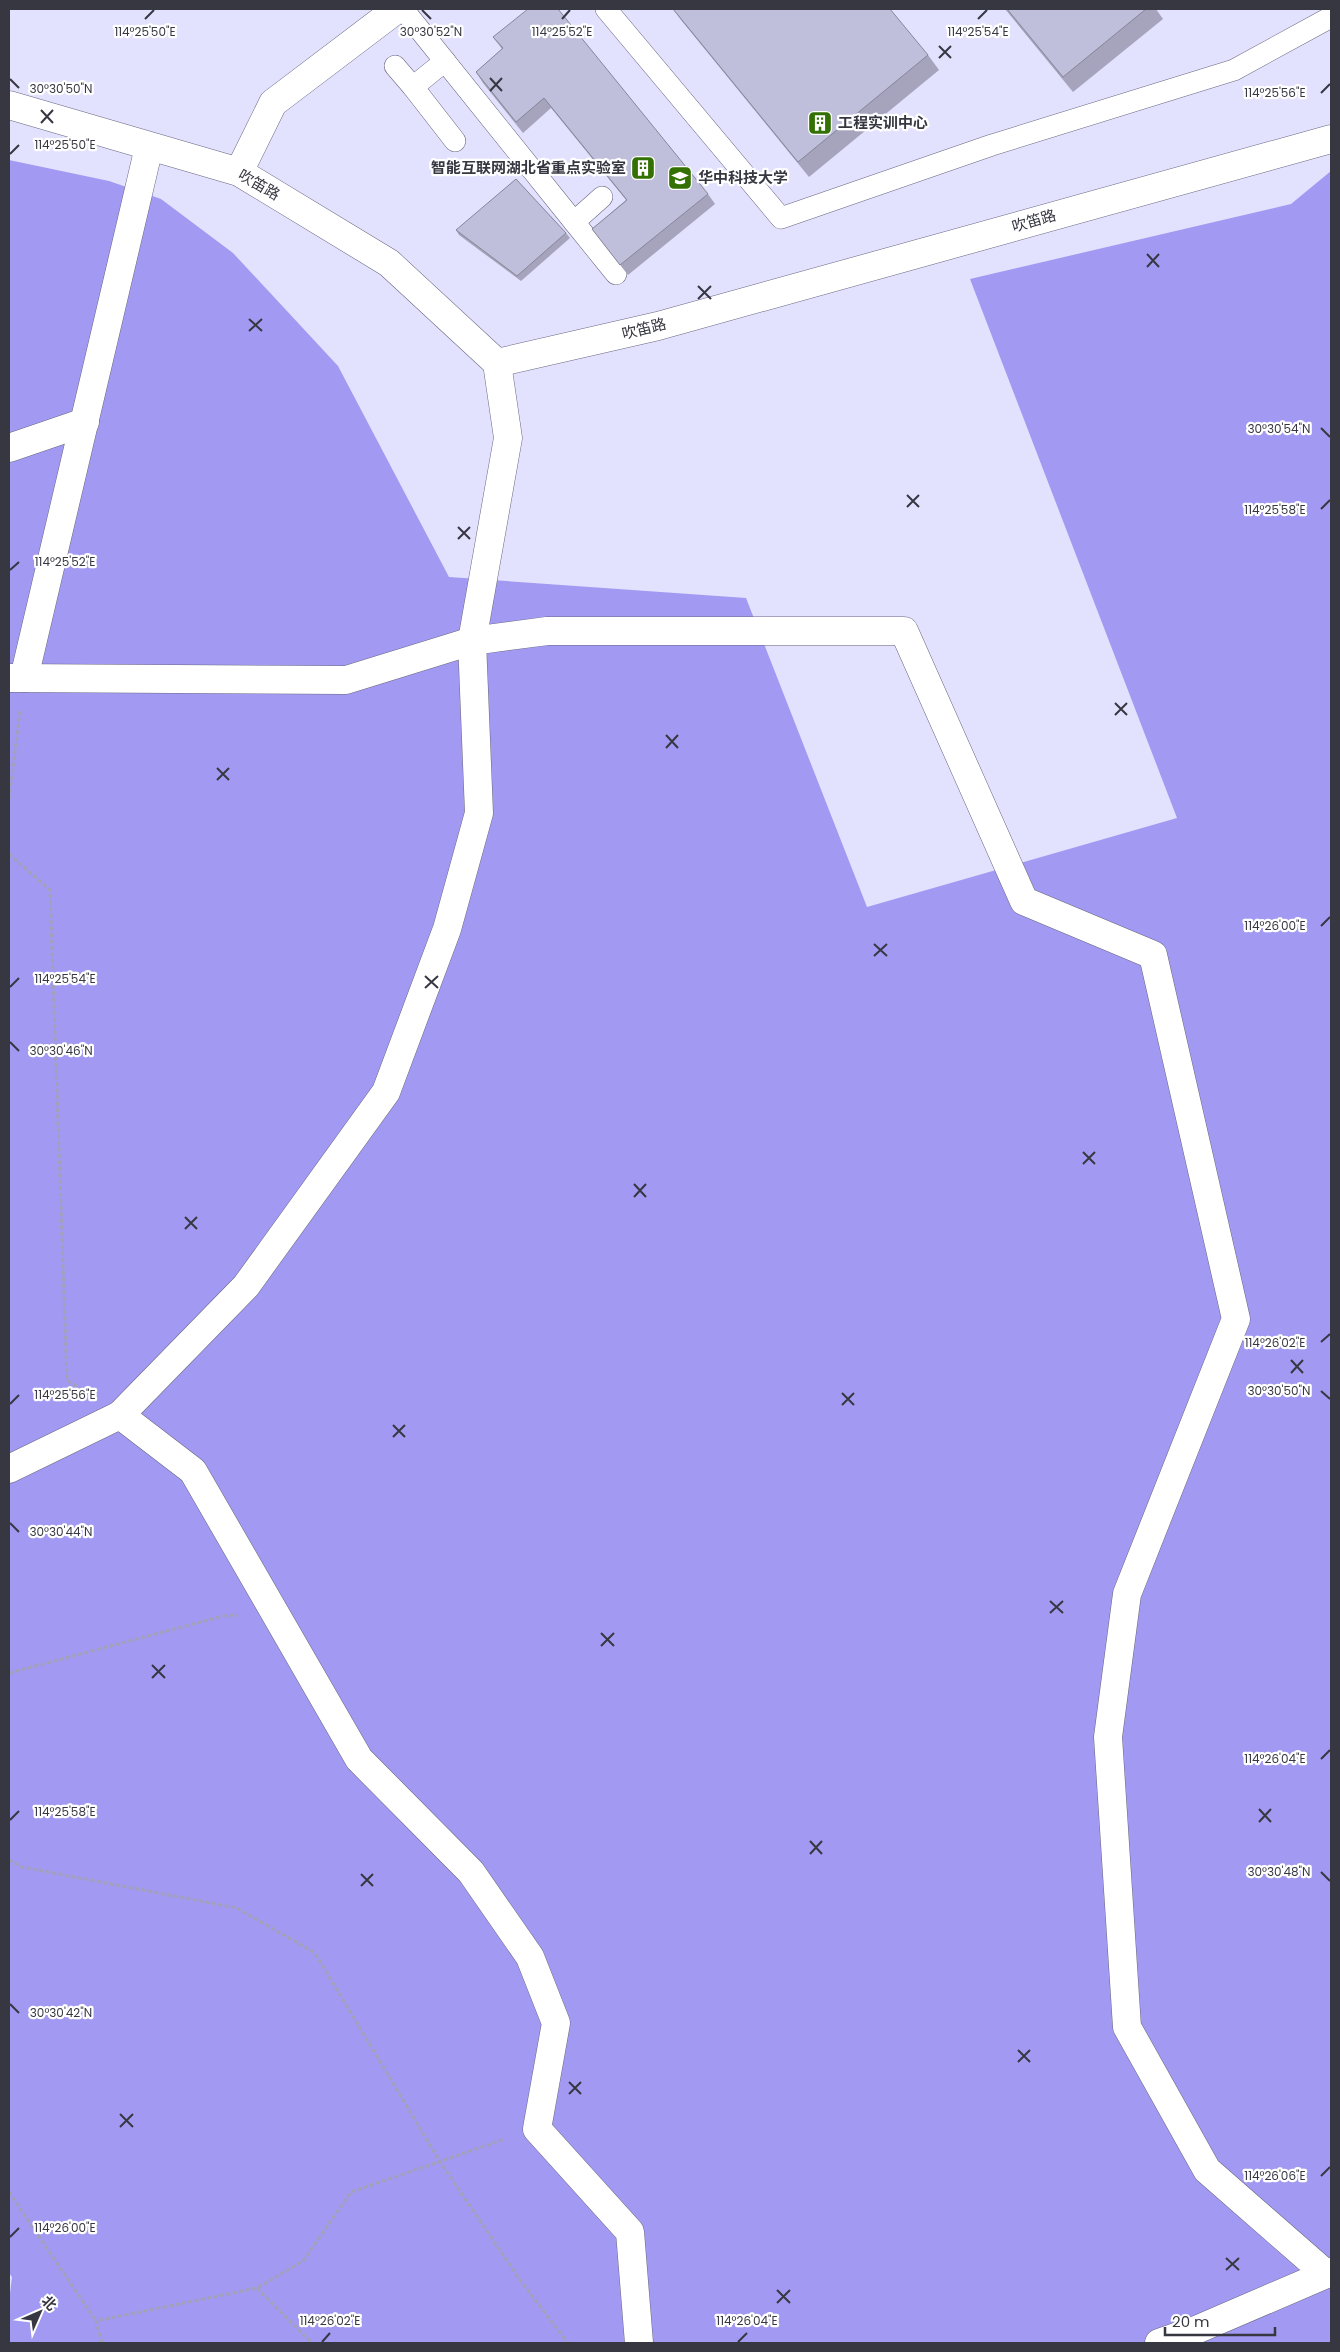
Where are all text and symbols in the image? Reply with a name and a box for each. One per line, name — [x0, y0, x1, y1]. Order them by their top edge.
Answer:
text: 114°25'50"E — [114, 23, 176, 40]
text: 30°30'52"N — [400, 23, 462, 40]
text: 114°25'52"E — [532, 23, 592, 40]
text: 114°25'54"E — [947, 23, 1009, 40]
text: 30°30'50"N — [29, 80, 93, 97]
text: 114°25'56"E — [1244, 84, 1306, 101]
building icon: 工程实训中心 — [807, 110, 833, 136]
place label: 工程实训中心 — [838, 112, 928, 133]
text: 114°25'50"E — [34, 136, 96, 153]
building icon: 智能互联网湖北省重点实验室 — [630, 155, 656, 181]
place label: 智能互联网湖北省重点实验室 — [431, 157, 626, 178]
street label: 吹笛路 — [235, 164, 284, 205]
school or university icon: 华中科技大学 — [667, 165, 693, 191]
place label: 华中科技大学 — [698, 167, 788, 188]
street label: 吹笛路 — [1009, 204, 1058, 237]
street label: 吹笛路 — [619, 313, 668, 344]
text: 30°30'54"N — [1247, 420, 1311, 437]
text: 114°25'58"E — [1244, 501, 1306, 518]
text: 114°25'52"E — [35, 553, 95, 570]
text: 114°26'00"E — [1244, 917, 1306, 934]
text: 114°25'54"E — [34, 970, 96, 987]
text: 30°30'46"N — [29, 1042, 93, 1059]
text: 114°26'02"E — [1245, 1334, 1305, 1351]
text: 30°30'50"N — [1247, 1382, 1311, 1399]
text: 114°25'56"E — [34, 1386, 96, 1403]
text: 30°30'44"N — [29, 1523, 93, 1540]
text: 114°26'04"E — [1244, 1750, 1306, 1767]
text: 114°25'58"E — [34, 1803, 96, 1820]
text: 30°30'48"N — [1247, 1863, 1311, 1880]
text: 30°30'42"N — [30, 2004, 92, 2021]
text: 114°26'06"E — [1244, 2167, 1306, 2184]
text: 114°26'00"E — [34, 2219, 96, 2236]
north arrow — [15, 2287, 65, 2337]
text: 北 — [37, 2291, 61, 2315]
scale bar — [1165, 2304, 1275, 2336]
text: 20 m — [1172, 2311, 1210, 2332]
text: 114°26'02"E — [300, 2312, 360, 2329]
text: 114°26'04"E — [716, 2312, 778, 2329]

